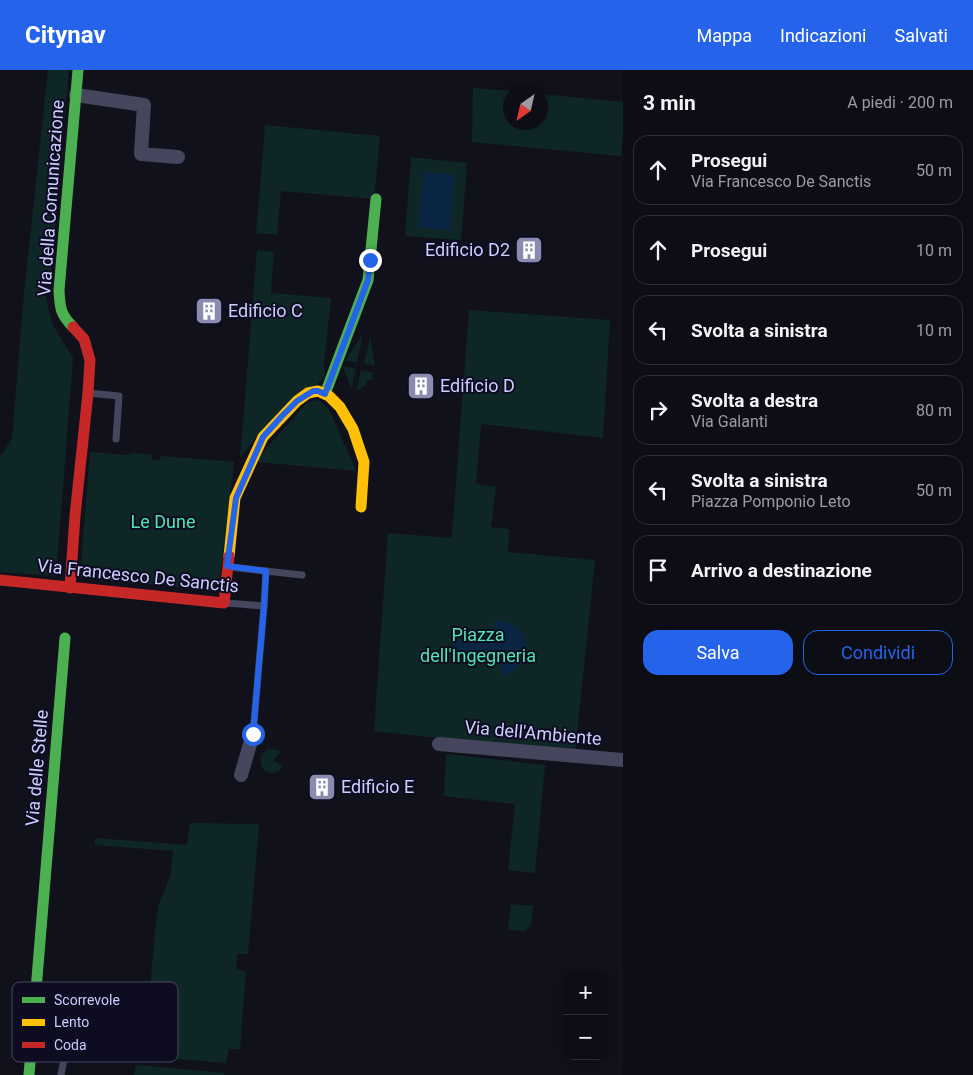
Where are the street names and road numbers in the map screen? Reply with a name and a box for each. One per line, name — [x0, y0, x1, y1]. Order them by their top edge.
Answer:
street label: Via della Comunicazione — [33, 99, 68, 297]
street label: Via Francesco De Sanctis — [36, 554, 240, 597]
street label: Via delle Stelle — [21, 709, 52, 827]
street label: Via dell'Ambiente — [464, 716, 602, 749]

